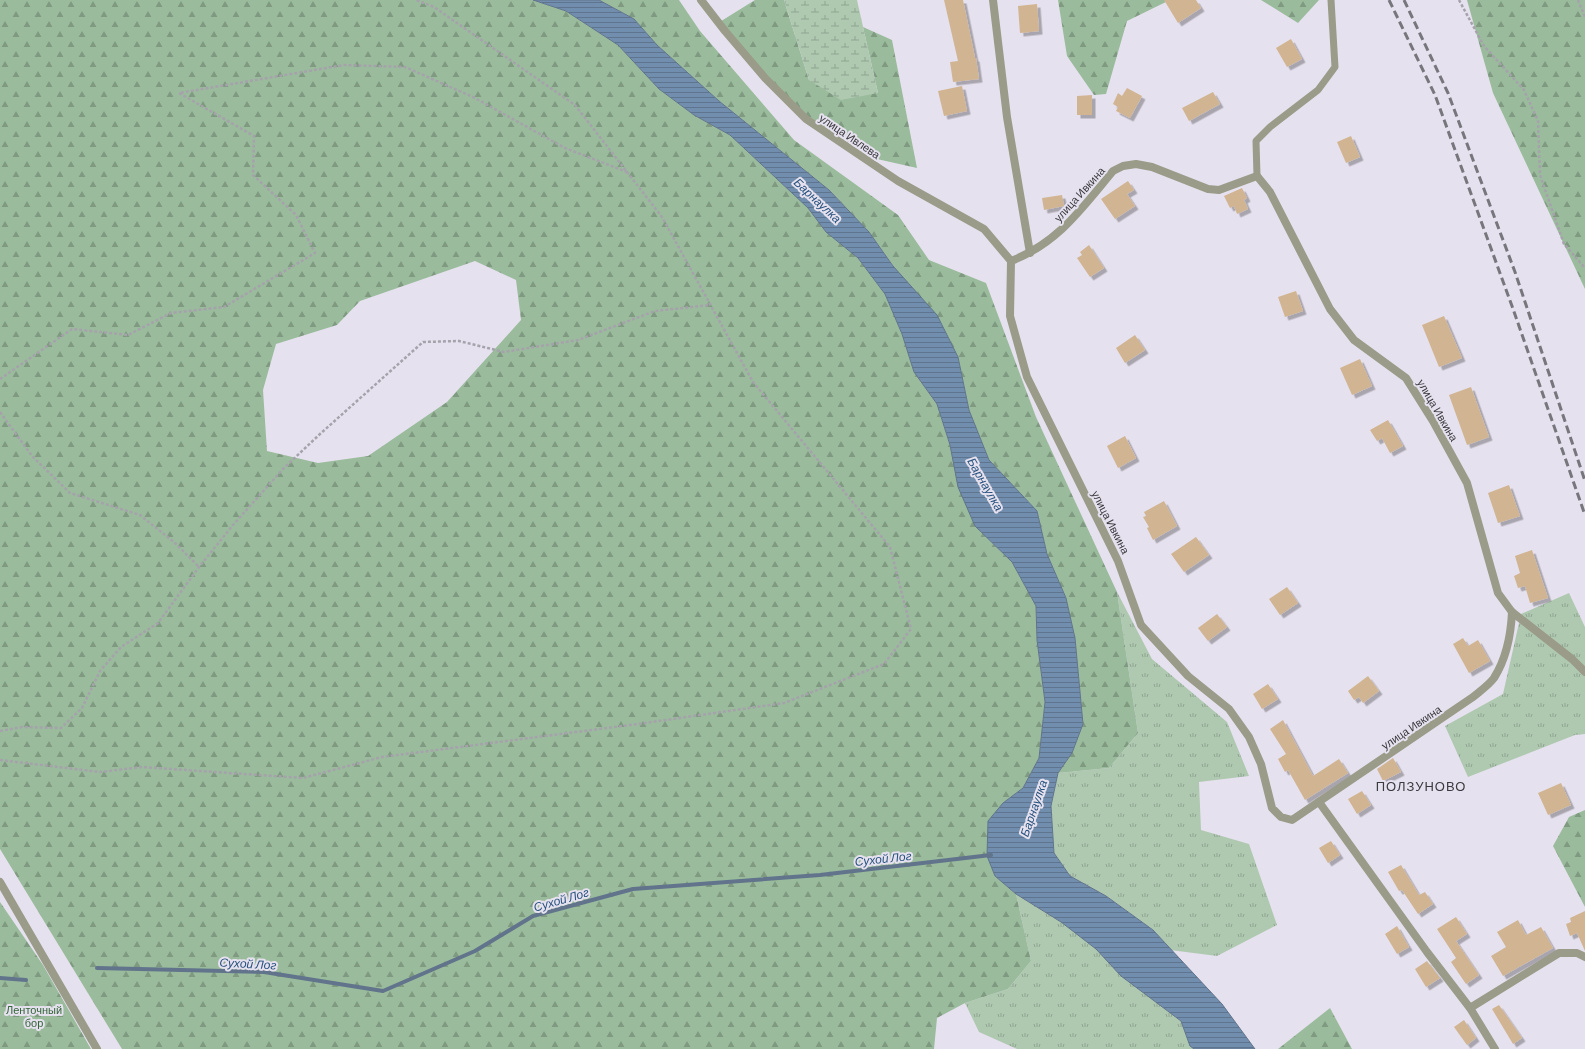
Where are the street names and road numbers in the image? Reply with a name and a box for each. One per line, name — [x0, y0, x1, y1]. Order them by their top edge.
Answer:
street label: улица Ивлева — [817, 111, 884, 162]
street label: улица Ивкина — [1051, 163, 1108, 224]
street label: улица Ивкина — [1415, 377, 1461, 444]
street label: улица Ивкина — [1089, 488, 1133, 557]
street label: улица Ивкина — [1379, 702, 1444, 752]

